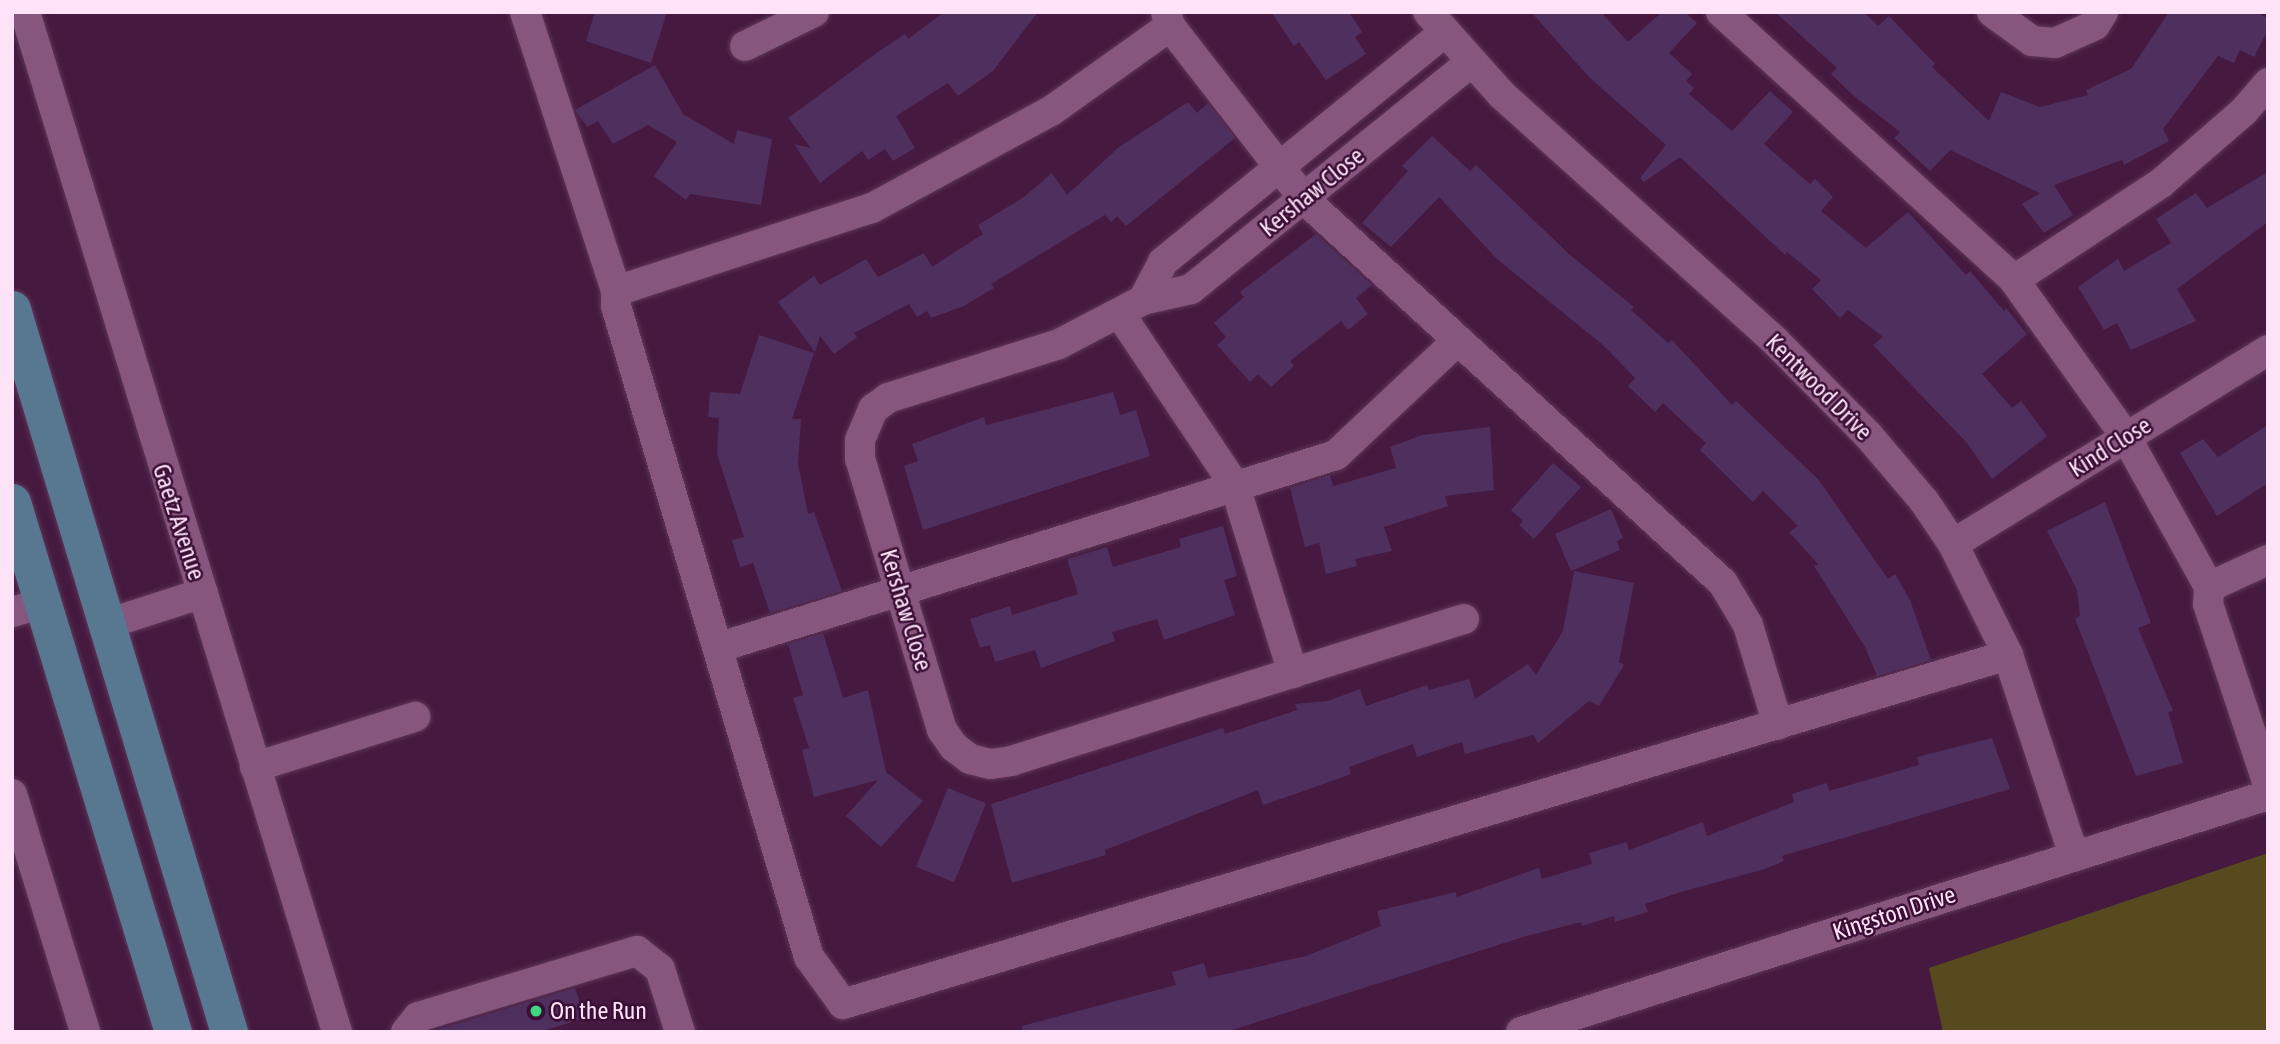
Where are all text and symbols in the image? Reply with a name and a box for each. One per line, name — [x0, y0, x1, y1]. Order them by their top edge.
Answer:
street label: Kershaw Close — [1254, 141, 1370, 243]
street label: Kentwood Drive — [1760, 328, 1878, 446]
street label: Kind Close — [2064, 411, 2156, 483]
street label: Gaetz Avenue — [147, 460, 211, 584]
street label: Kershaw Close — [874, 546, 938, 674]
street label: Kingston Drive — [1829, 880, 1959, 946]
place label: On the Run — [550, 997, 647, 1025]
marker: On the Run — [528, 1003, 544, 1019]

